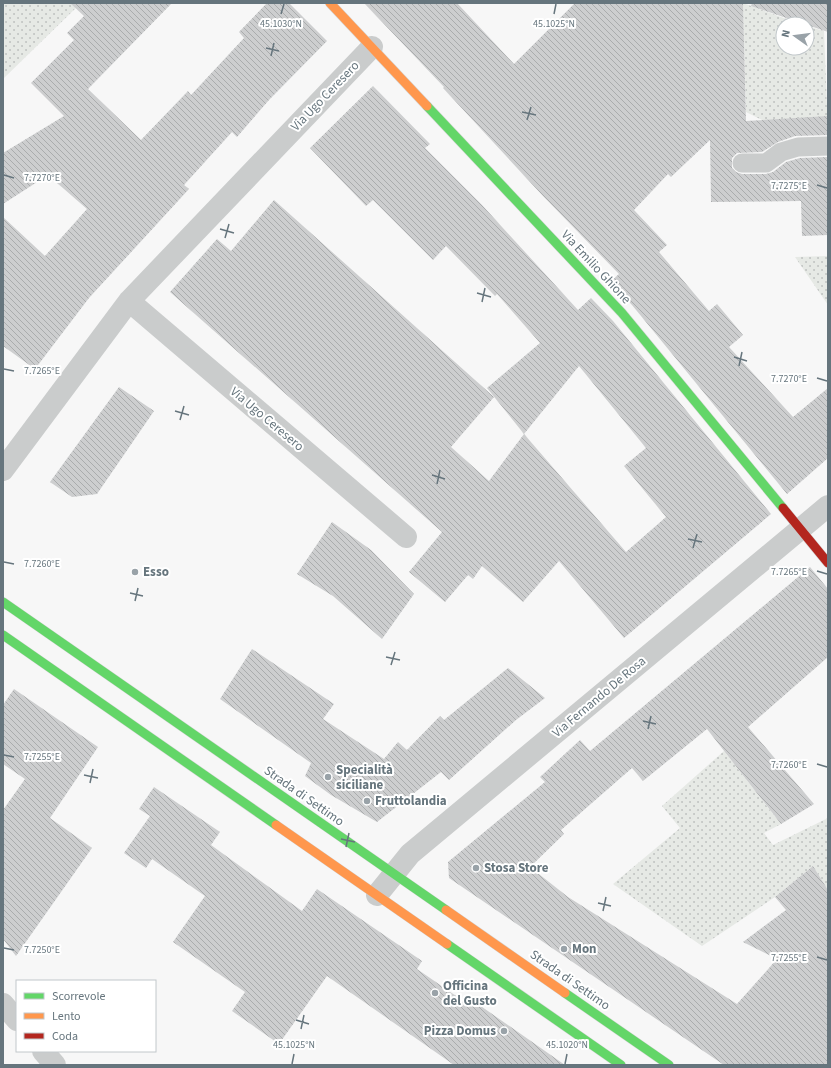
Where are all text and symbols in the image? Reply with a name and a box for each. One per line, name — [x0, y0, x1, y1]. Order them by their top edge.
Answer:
north arrow — [775, 16, 815, 56]
text: 45.1030°N — [260, 17, 302, 31]
text: 45.1025°N — [533, 17, 575, 31]
text: N — [778, 28, 794, 39]
street label: Via Ugo Ceresero — [287, 57, 363, 135]
text: 7.7270°E — [24, 171, 60, 185]
text: 7.7275°E — [771, 179, 807, 193]
street label: Via Emilio Ghione — [557, 226, 635, 308]
text: 7.7265°E — [24, 364, 60, 378]
text: 7.7270°E — [771, 372, 807, 386]
street label: Via Ugo Ceresero — [226, 383, 308, 455]
text: 7.7260°E — [24, 557, 60, 571]
place label: Esso — [143, 563, 169, 581]
text: 7.7265°E — [771, 565, 807, 579]
marker: Esso — [130, 567, 140, 577]
street label: Via Fernando De Rosa — [548, 652, 650, 742]
text: 7.7255°E — [24, 750, 60, 764]
text: 7.7260°E — [771, 758, 807, 772]
place label: Specialità siciliane — [336, 761, 393, 794]
street label: Strada di Settimo — [260, 762, 348, 830]
marker: Specialità siciliane — [323, 772, 333, 782]
place label: Fruttolandia — [375, 792, 447, 810]
marker: Fruttolandia — [362, 796, 372, 806]
place label: Stosa Store — [484, 859, 549, 877]
marker: Stosa Store — [471, 863, 481, 873]
place label: Mon — [572, 940, 597, 958]
text: 7.7250°E — [24, 943, 60, 957]
marker: Mon — [559, 944, 569, 954]
street label: Strada di Settimo — [526, 946, 614, 1014]
text: 7.7255°E — [771, 951, 807, 965]
place label: Officina del Gusto — [443, 977, 497, 1010]
legend — [16, 980, 156, 1052]
text: Scorrevole — [52, 988, 105, 1005]
marker: Officina del Gusto — [430, 988, 440, 998]
text: Lento — [52, 1008, 81, 1025]
place label: Pizza Domus — [424, 1022, 496, 1040]
marker: Pizza Domus — [499, 1026, 509, 1036]
text: Coda — [52, 1028, 78, 1045]
text: 45.1025°N — [273, 1038, 315, 1052]
text: 45.1020°N — [546, 1038, 588, 1052]

